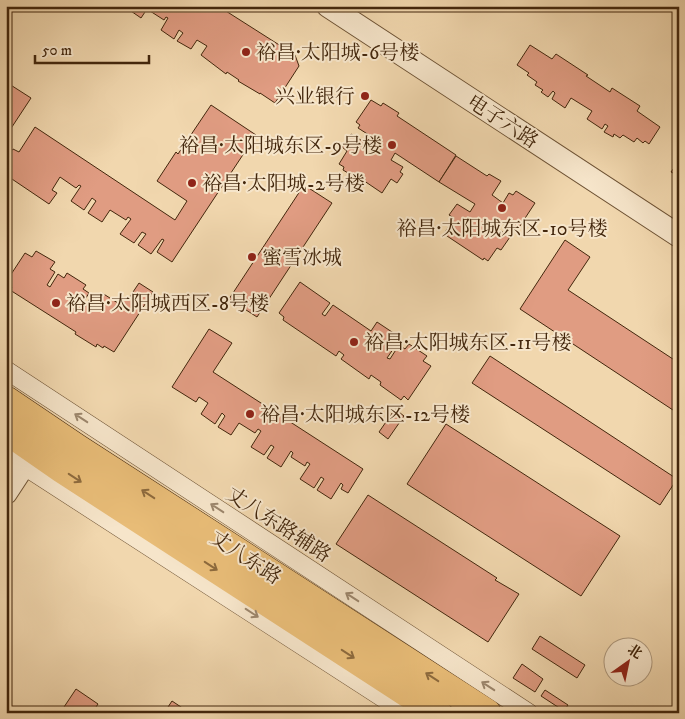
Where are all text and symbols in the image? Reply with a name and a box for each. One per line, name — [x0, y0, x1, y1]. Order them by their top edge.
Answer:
scale bar — [35, 32, 149, 64]
text: 50 m — [42, 41, 72, 60]
place label: 裕昌·太阳城-6号楼 — [256, 41, 419, 66]
marker: 裕昌·太阳城-6号楼 — [240, 46, 252, 58]
place label: 兴业银行 — [275, 85, 355, 110]
marker: 兴业银行 — [359, 90, 371, 102]
street label: 电子六路 — [462, 90, 543, 155]
place label: 裕昌·太阳城东区-9号楼 — [179, 134, 382, 159]
marker: 裕昌·太阳城东区-9号楼 — [386, 139, 398, 151]
place label: 裕昌·太阳城-2号楼 — [202, 172, 365, 197]
marker: 裕昌·太阳城-2号楼 — [186, 177, 198, 189]
marker: 裕昌·太阳城东区-10号楼 — [496, 202, 508, 214]
place label: 裕昌·太阳城东区-10号楼 — [397, 217, 607, 242]
place label: 蜜雪冰城 — [262, 246, 342, 271]
marker: 蜜雪冰城 — [246, 251, 258, 263]
place label: 裕昌·太阳城西区-8号楼 — [66, 292, 269, 317]
marker: 裕昌·太阳城西区-8号楼 — [50, 297, 62, 309]
place label: 裕昌·太阳城东区-11号楼 — [364, 331, 572, 356]
marker: 裕昌·太阳城东区-11号楼 — [348, 336, 360, 348]
place label: 裕昌·太阳城东区-12号楼 — [260, 403, 470, 428]
marker: 裕昌·太阳城东区-12号楼 — [244, 408, 256, 420]
one-way arrow — [74, 413, 88, 424]
one-way arrow — [68, 472, 82, 483]
street label: 丈八东路辅路 — [222, 481, 336, 567]
one-way arrow — [142, 489, 156, 499]
one-way arrow — [210, 503, 224, 513]
street label: 丈八东路 — [206, 525, 286, 589]
one-way arrow — [204, 561, 218, 571]
one-way arrow — [346, 592, 360, 602]
one-way arrow — [245, 609, 259, 619]
north arrow — [602, 636, 652, 686]
text: 北 — [624, 641, 645, 663]
one-way arrow — [340, 649, 354, 659]
one-way arrow — [425, 672, 439, 682]
one-way arrow — [482, 681, 496, 691]

